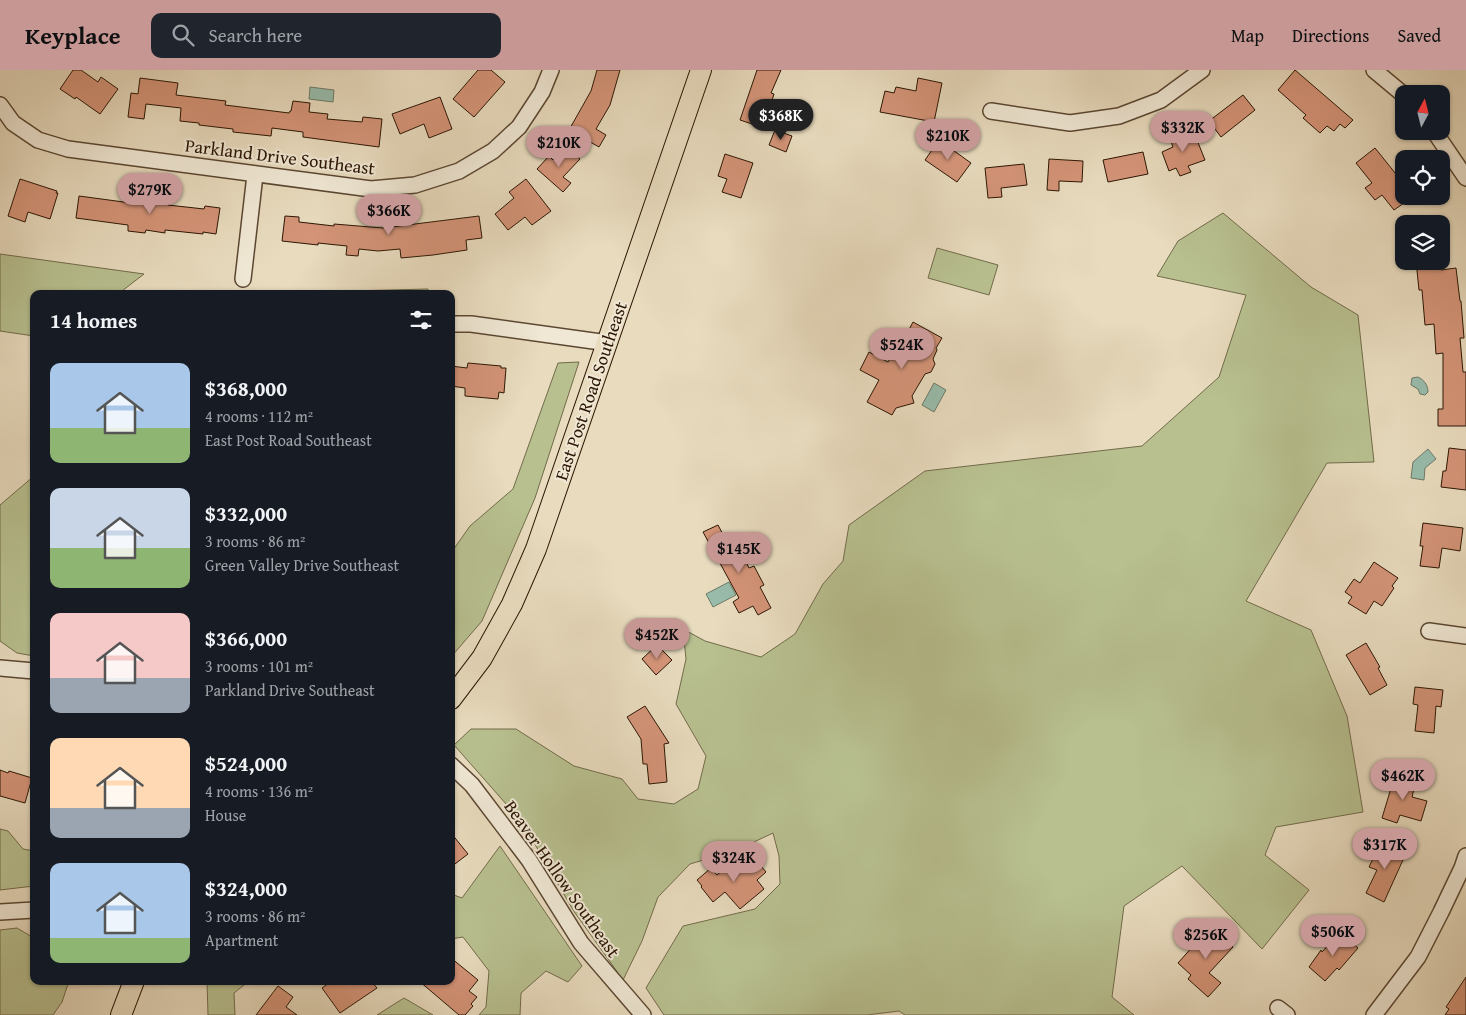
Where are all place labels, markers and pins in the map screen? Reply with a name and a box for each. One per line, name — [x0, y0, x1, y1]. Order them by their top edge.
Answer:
pin: $368K — [746, 98, 816, 141]
pin: $332K — [1148, 111, 1218, 153]
pin: $210K — [913, 118, 983, 161]
pin: $210K — [524, 126, 594, 168]
pin: $279K — [115, 172, 185, 215]
pin: $366K — [354, 194, 424, 236]
pin: $524K — [867, 328, 937, 370]
pin: $145K — [704, 532, 774, 574]
pin: $452K — [622, 618, 692, 660]
pin: $462K — [1368, 758, 1438, 801]
pin: $317K — [1350, 828, 1420, 870]
pin: $324K — [699, 840, 769, 883]
pin: $506K — [1298, 914, 1368, 957]
pin: $256K — [1171, 918, 1241, 960]

